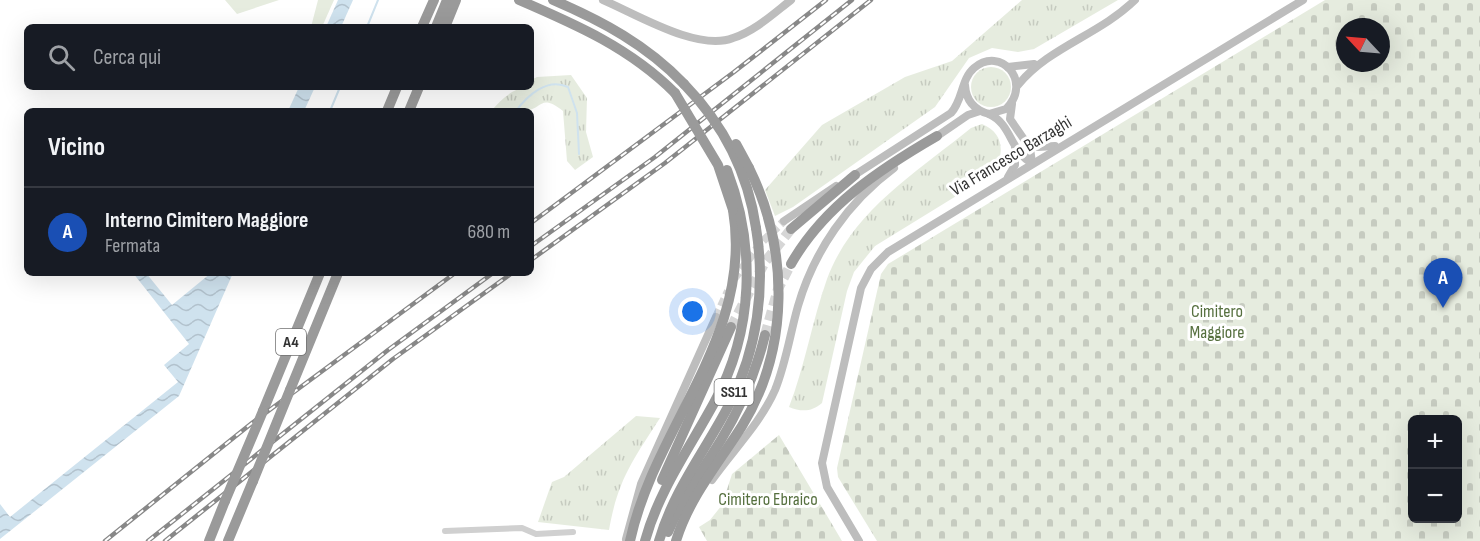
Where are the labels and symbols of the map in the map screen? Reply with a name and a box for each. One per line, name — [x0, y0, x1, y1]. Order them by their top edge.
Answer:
north arrow — [1336, 18, 1390, 72]
street label: Via Francesco Barzaghi — [947, 112, 1075, 200]
pin: A — [1424, 258, 1462, 308]
your location — [678, 297, 707, 326]
park label: Cimitero Maggiore — [1190, 301, 1244, 343]
road number: A4 — [276, 329, 306, 355]
road number: SS11 — [714, 379, 754, 405]
park label: Cimitero Ebraico — [718, 489, 818, 510]

